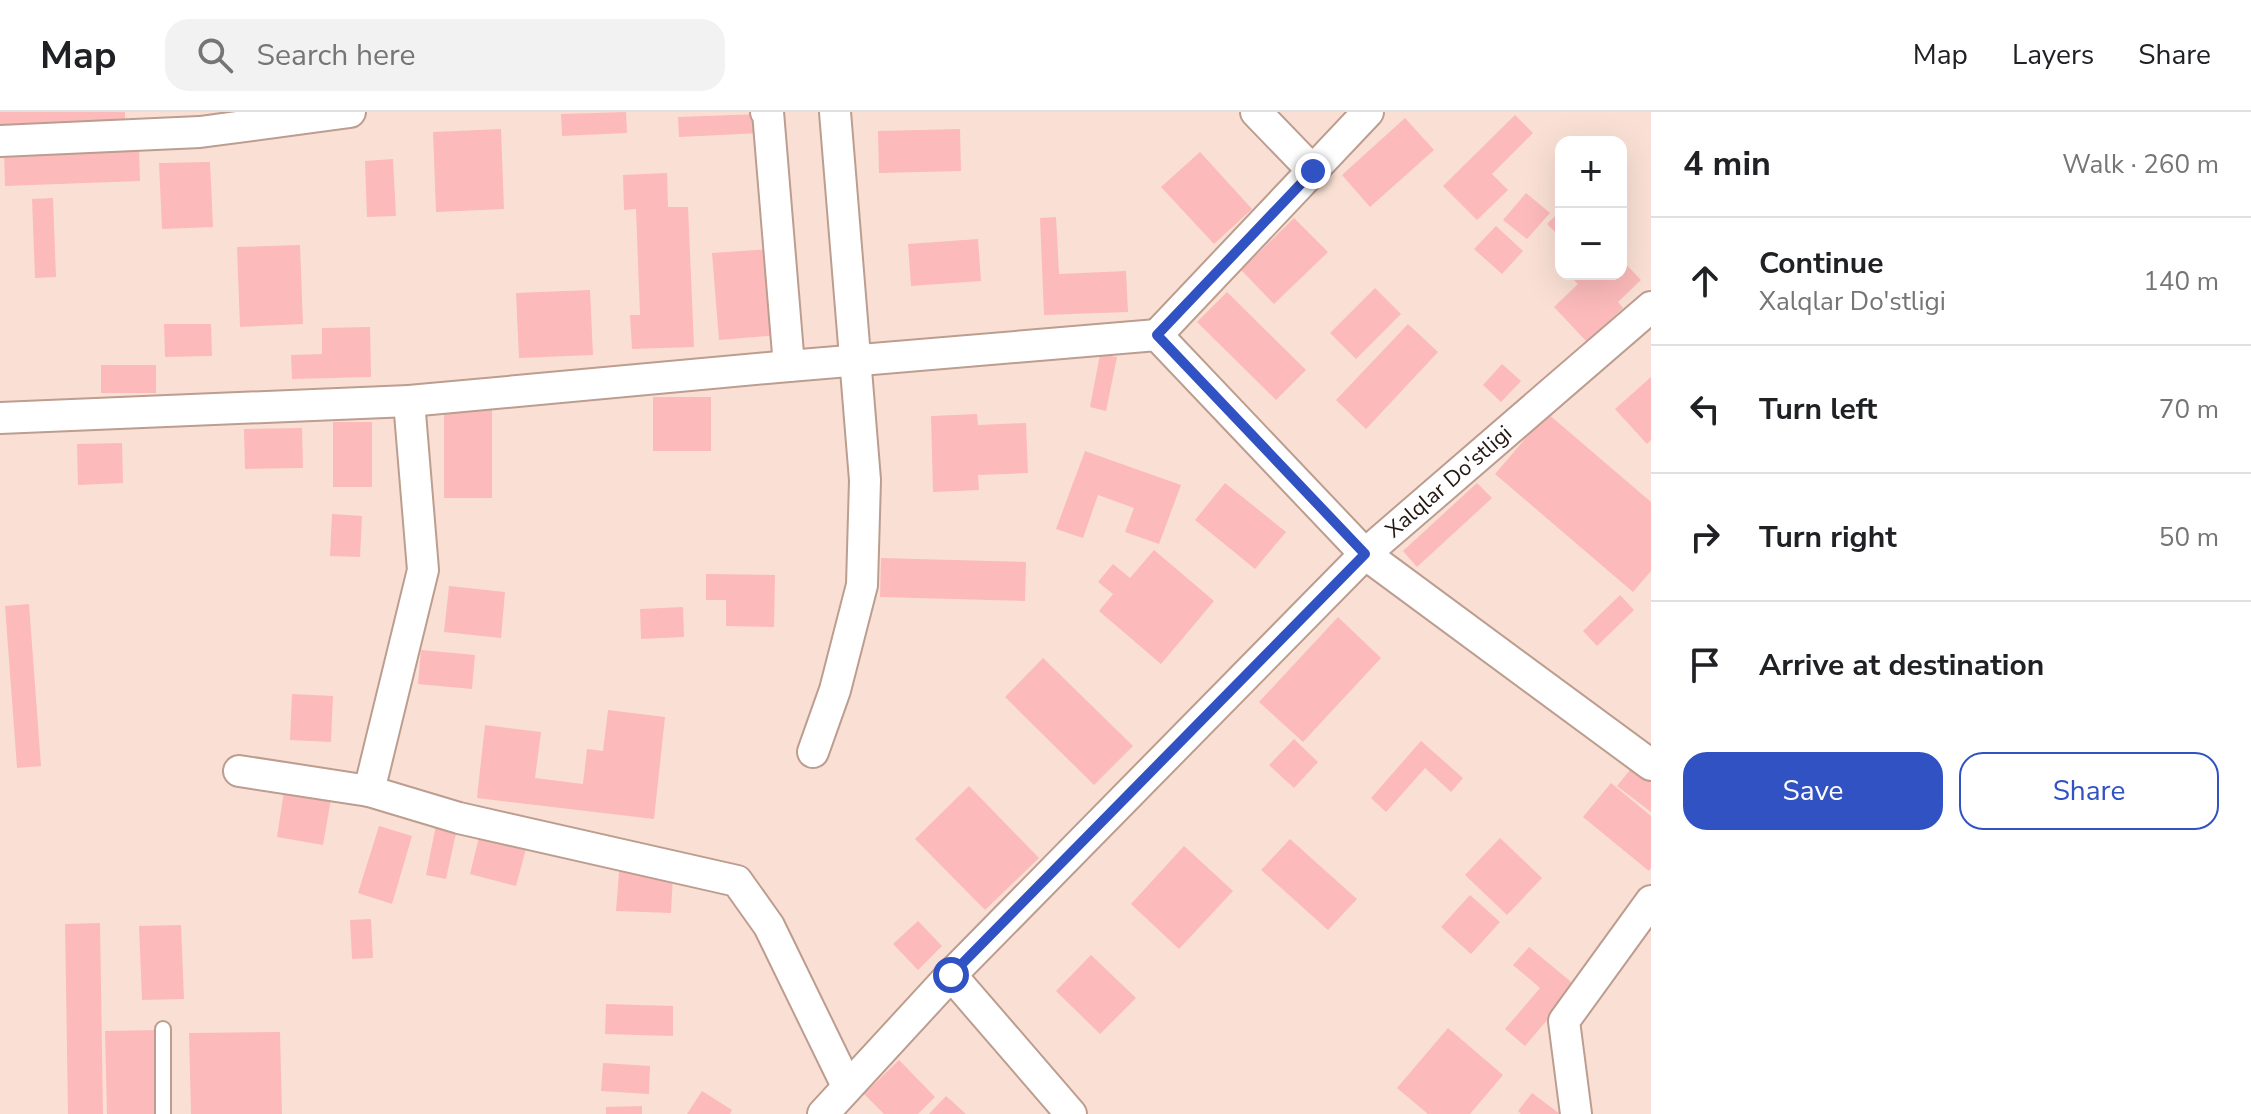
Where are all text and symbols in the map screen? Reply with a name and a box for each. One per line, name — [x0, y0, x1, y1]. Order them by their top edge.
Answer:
search box — [165, 19, 725, 91]
text: Map — [40, 30, 117, 81]
icon: search — [193, 33, 237, 77]
text: Search here — [257, 35, 416, 76]
text: Map — [1913, 36, 1968, 74]
text: Layers — [2012, 36, 2094, 74]
text: Share — [2138, 36, 2211, 74]
map controls — [1555, 136, 1627, 280]
button: + — [1555, 136, 1627, 208]
text: 4 min — [1683, 141, 1771, 187]
text: Walk · 260 m — [2062, 147, 2219, 182]
route end — [1295, 153, 1331, 189]
button: − — [1555, 208, 1627, 280]
text: Continue — [1759, 243, 1884, 284]
icon: ahead — [1683, 259, 1727, 303]
text: 140 m — [2143, 264, 2219, 299]
text: Xalqlar Do'stligi — [1759, 284, 1946, 319]
icon: left — [1683, 387, 1727, 431]
text: Turn left — [1759, 389, 1877, 430]
text: 70 m — [2159, 392, 2219, 427]
street label: Xalqlar Do'stligi — [1379, 419, 1518, 545]
icon: right — [1683, 515, 1727, 559]
text: Turn right — [1759, 517, 1897, 558]
text: 50 m — [2159, 520, 2219, 555]
icon: arrive — [1683, 643, 1727, 687]
text: Arrive at destination — [1759, 645, 2044, 686]
button: Save — [1683, 752, 1943, 830]
button: Share — [1959, 752, 2219, 830]
route start — [933, 957, 969, 993]

